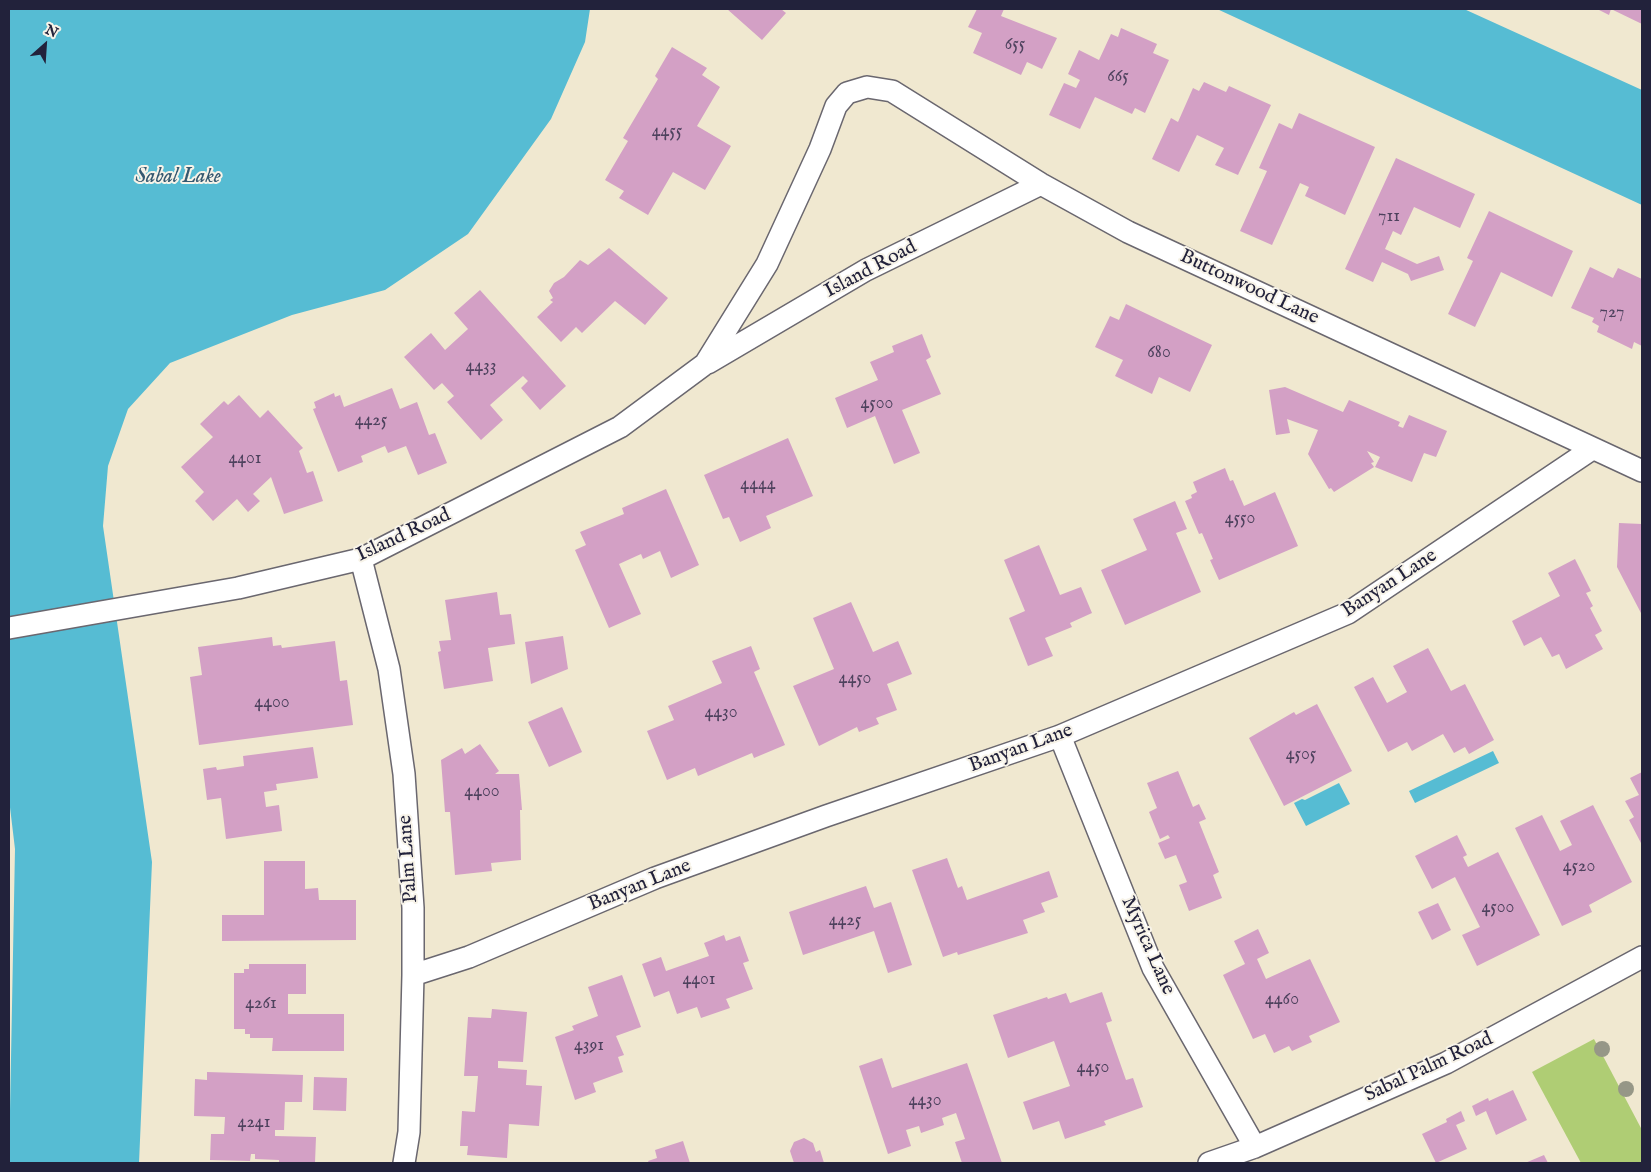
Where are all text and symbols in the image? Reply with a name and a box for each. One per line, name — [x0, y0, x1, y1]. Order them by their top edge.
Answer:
north arrow — [20, 20, 70, 70]
text: N — [42, 21, 61, 42]
house number: 655 — [1005, 34, 1025, 56]
house number: 665 — [1107, 66, 1129, 88]
house number: 4455 — [652, 121, 682, 143]
water label: Sabal Lake — [135, 165, 221, 191]
house number: 711 — [1378, 206, 1400, 228]
street label: Island Road — [821, 236, 921, 304]
street label: Buttonwood Lane — [1176, 245, 1322, 331]
house number: 727 — [1599, 302, 1625, 324]
house number: 680 — [1147, 342, 1171, 364]
house number: 4433 — [465, 356, 497, 378]
house number: 4500 — [861, 393, 893, 415]
house number: 4425 — [355, 410, 387, 432]
house number: 4401 — [228, 448, 262, 470]
house number: 4444 — [740, 474, 776, 496]
street label: Island Road — [353, 504, 455, 568]
house number: 4550 — [1225, 508, 1255, 530]
street label: Banyan Lane — [1338, 544, 1442, 624]
house number: 4450 — [839, 668, 871, 690]
house number: 4400 — [254, 692, 290, 714]
house number: 4430 — [704, 702, 738, 724]
street label: Banyan Lane — [966, 719, 1076, 779]
house number: 4505 — [1286, 744, 1316, 766]
house number: 4400 — [464, 781, 500, 803]
street label: Palm Lane — [394, 814, 424, 904]
street label: Banyan Lane — [585, 855, 695, 917]
house number: 4520 — [1563, 856, 1595, 878]
street label: Myrica Lane — [1115, 893, 1179, 999]
house number: 4500 — [1482, 897, 1514, 919]
house number: 4425 — [829, 910, 861, 932]
house number: 4401 — [682, 969, 716, 991]
house number: 4460 — [1265, 989, 1299, 1011]
house number: 4261 — [245, 993, 277, 1015]
street label: Sabal Palm Road — [1361, 1028, 1497, 1108]
house number: 4391 — [574, 1035, 604, 1057]
house number: 4450 — [1077, 1057, 1109, 1079]
house number: 4430 — [908, 1090, 942, 1112]
house number: 4241 — [238, 1112, 270, 1134]

